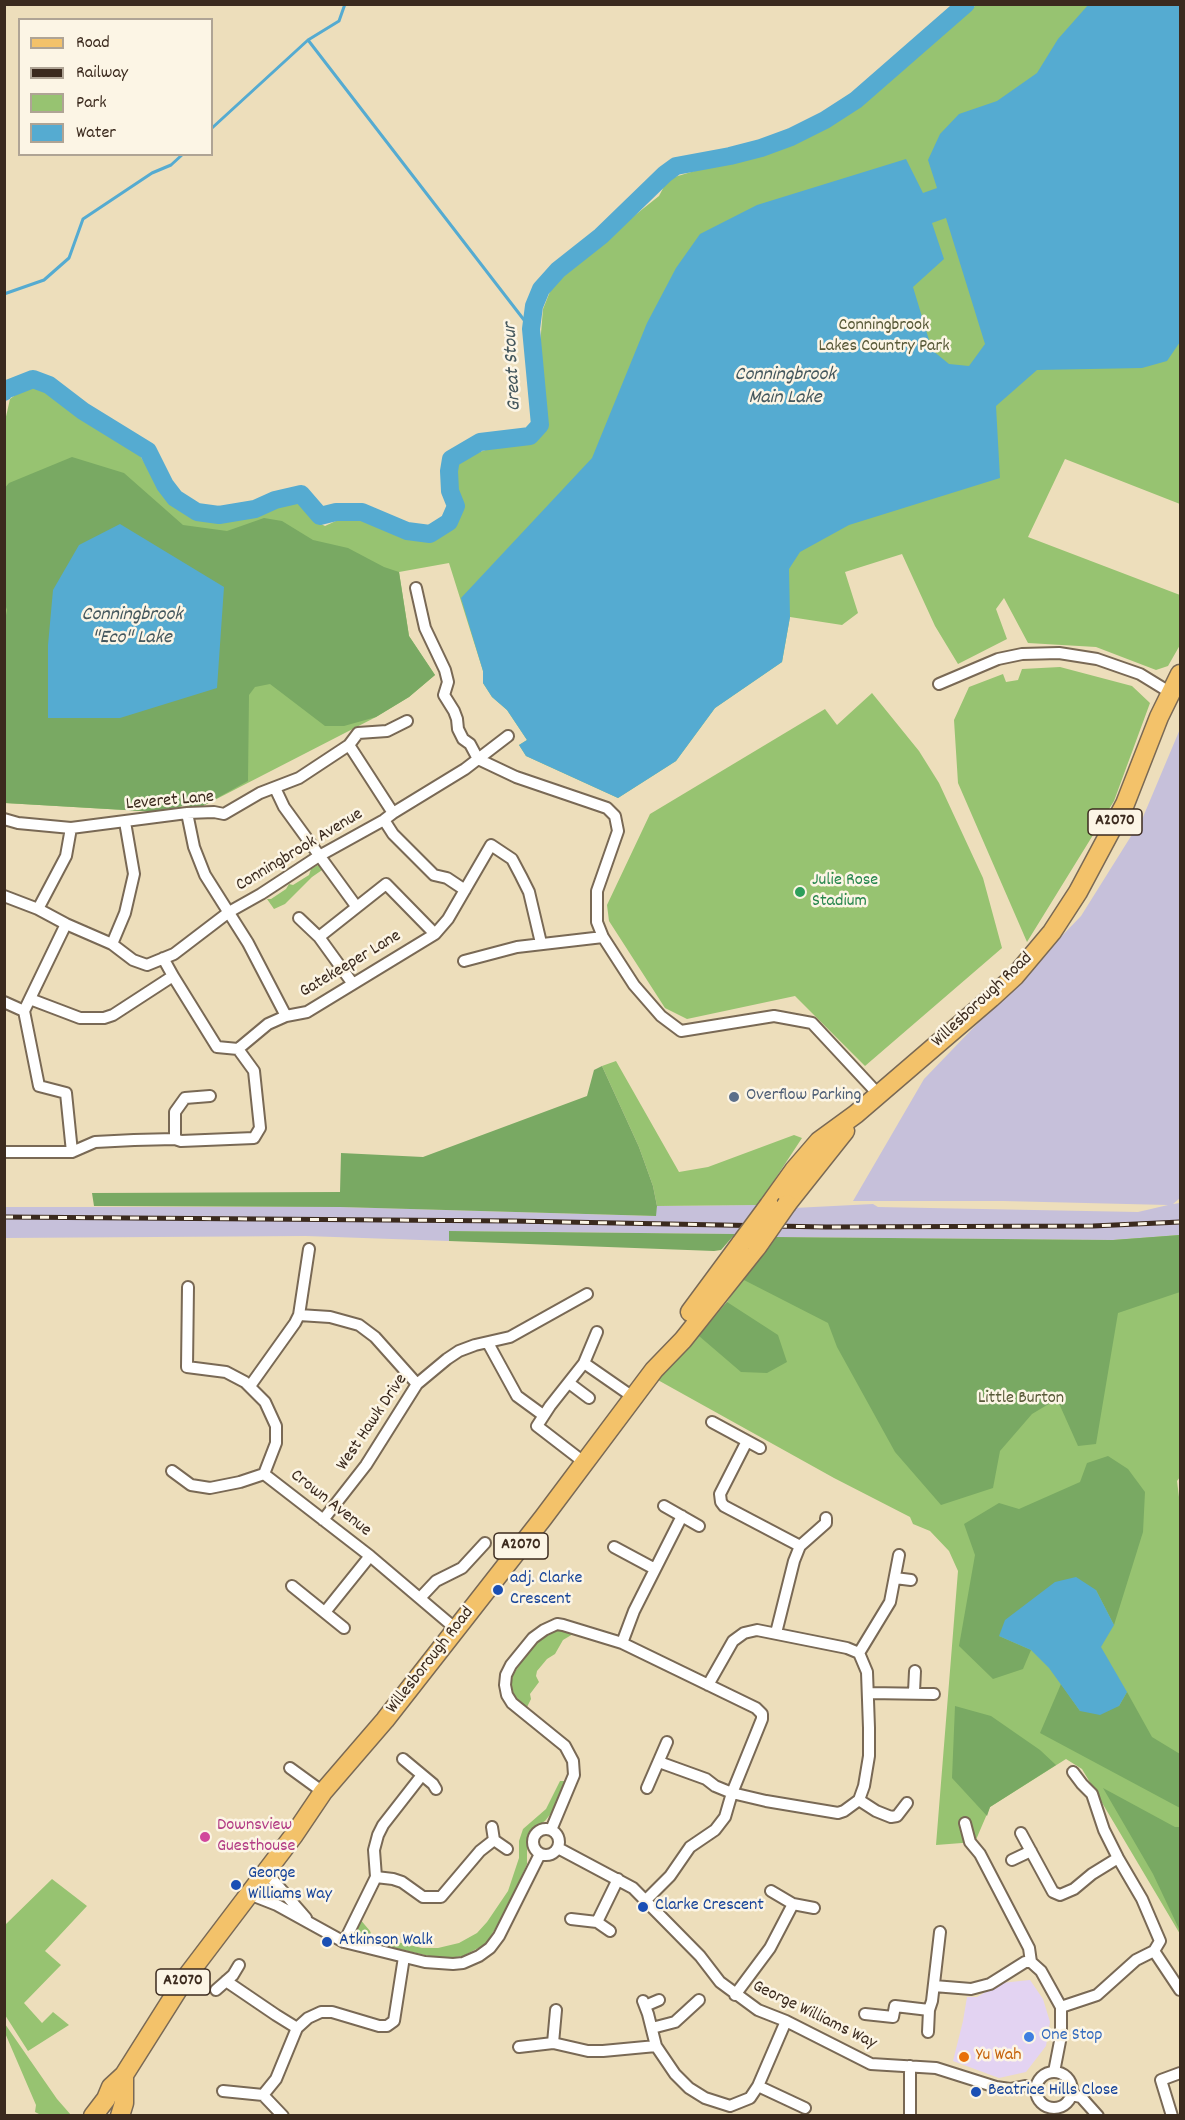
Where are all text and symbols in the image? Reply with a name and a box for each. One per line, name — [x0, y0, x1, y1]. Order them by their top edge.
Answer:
legend — [18, 18, 213, 156]
text: Road — [76, 31, 110, 56]
text: Railway — [76, 61, 128, 86]
text: Park — [76, 91, 107, 116]
text: Water — [76, 121, 116, 146]
park label: Conningbrook Lakes Country Park — [818, 316, 950, 358]
water label: Great Stour — [500, 322, 528, 412]
water label: Conningbrook Main Lake — [735, 364, 835, 411]
water label: Conningbrook "Eco" Lake — [82, 604, 182, 651]
street label: Leveret Lane — [125, 787, 215, 817]
street label: Conningbrook Avenue — [233, 805, 367, 897]
road number: A2070 — [1088, 809, 1142, 835]
place label: Julie Rose Stadium — [812, 871, 878, 914]
marker: Julie Rose Stadium — [793, 885, 807, 899]
street label: Gatekeeper Lane — [296, 926, 406, 1004]
street label: Willesborough Road — [928, 949, 1038, 1053]
place label: Overflow Parking — [746, 1086, 861, 1108]
marker: Overflow Parking — [727, 1090, 741, 1104]
street label: West Hawk Drive — [333, 1371, 413, 1475]
park label: Little Burton — [978, 1389, 1064, 1411]
street label: Crown Avenue — [285, 1466, 375, 1542]
road number: A2070 — [494, 1533, 548, 1559]
place label: adj. Clarke Crescent — [510, 1569, 582, 1612]
marker: adj. Clarke Crescent — [491, 1583, 505, 1597]
street label: Willesborough Road — [383, 1603, 479, 1719]
place label: Downsview Guesthouse — [217, 1816, 295, 1858]
marker: Downsview Guesthouse — [198, 1830, 212, 1844]
place label: George Williams Way — [248, 1864, 332, 1906]
marker: George Williams Way — [229, 1878, 243, 1892]
place label: Clarke Crescent — [655, 1896, 764, 1918]
marker: Clarke Crescent — [636, 1900, 650, 1914]
place label: Atkinson Walk — [339, 1931, 433, 1953]
marker: Atkinson Walk — [320, 1935, 334, 1949]
road number: A2070 — [156, 1969, 210, 1995]
street label: George Williams Way — [748, 1977, 880, 2055]
place label: One Stop — [1041, 2026, 1103, 2048]
marker: One Stop — [1022, 2030, 1036, 2044]
place label: Yu Wah — [976, 2046, 1021, 2068]
marker: Yu Wah — [957, 2050, 971, 2064]
place label: Beatrice Hills Close — [988, 2081, 1118, 2103]
marker: Beatrice Hills Close — [969, 2085, 983, 2099]

